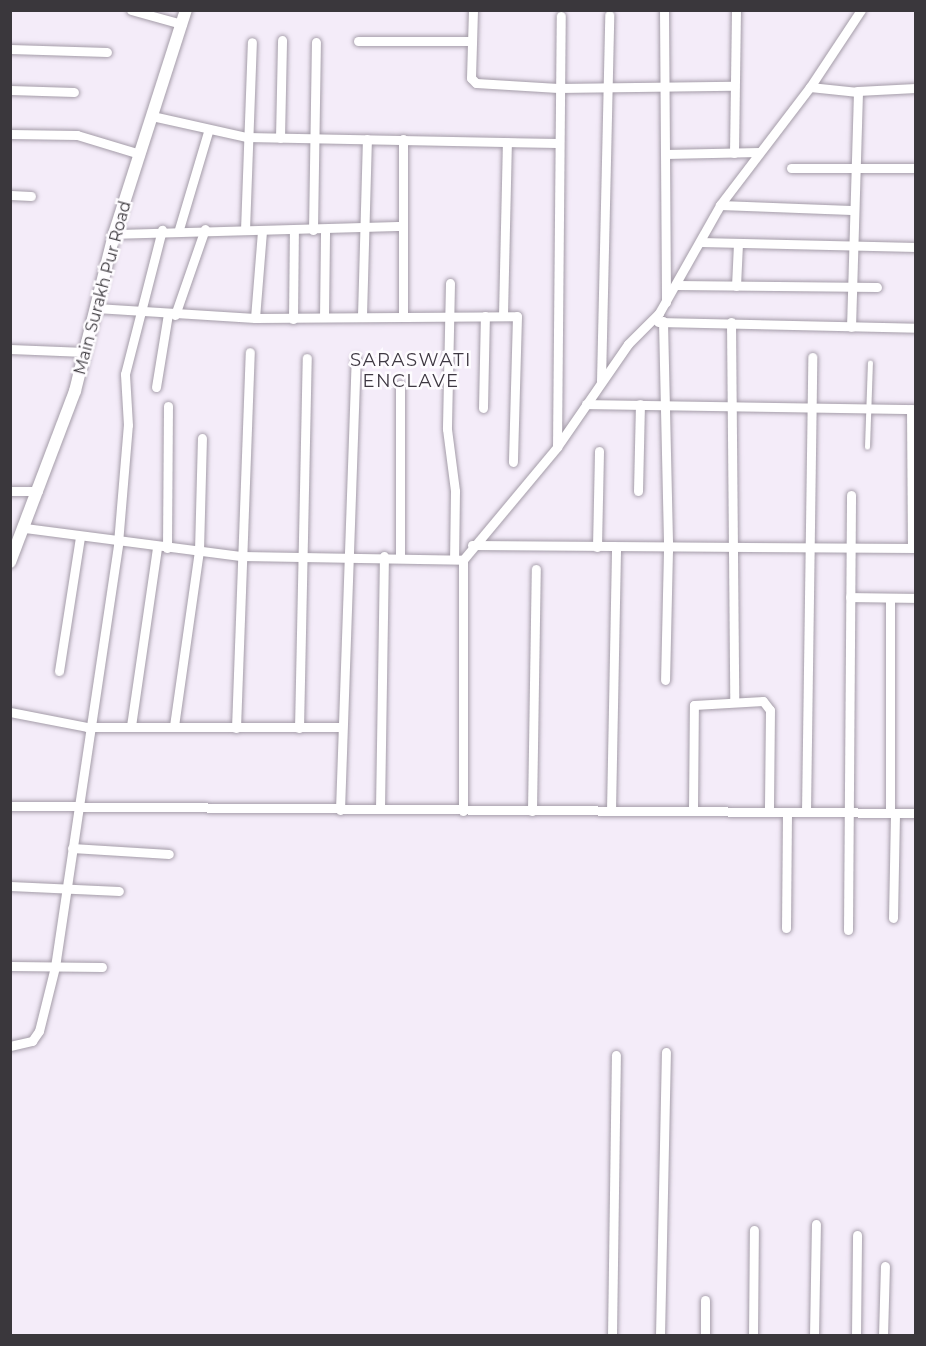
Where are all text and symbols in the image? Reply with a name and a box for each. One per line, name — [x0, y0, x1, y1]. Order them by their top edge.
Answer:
street label: Main Surakh Pur Road — [71, 199, 135, 377]
district label: SARASWATI ENCLAVE — [350, 350, 472, 392]

